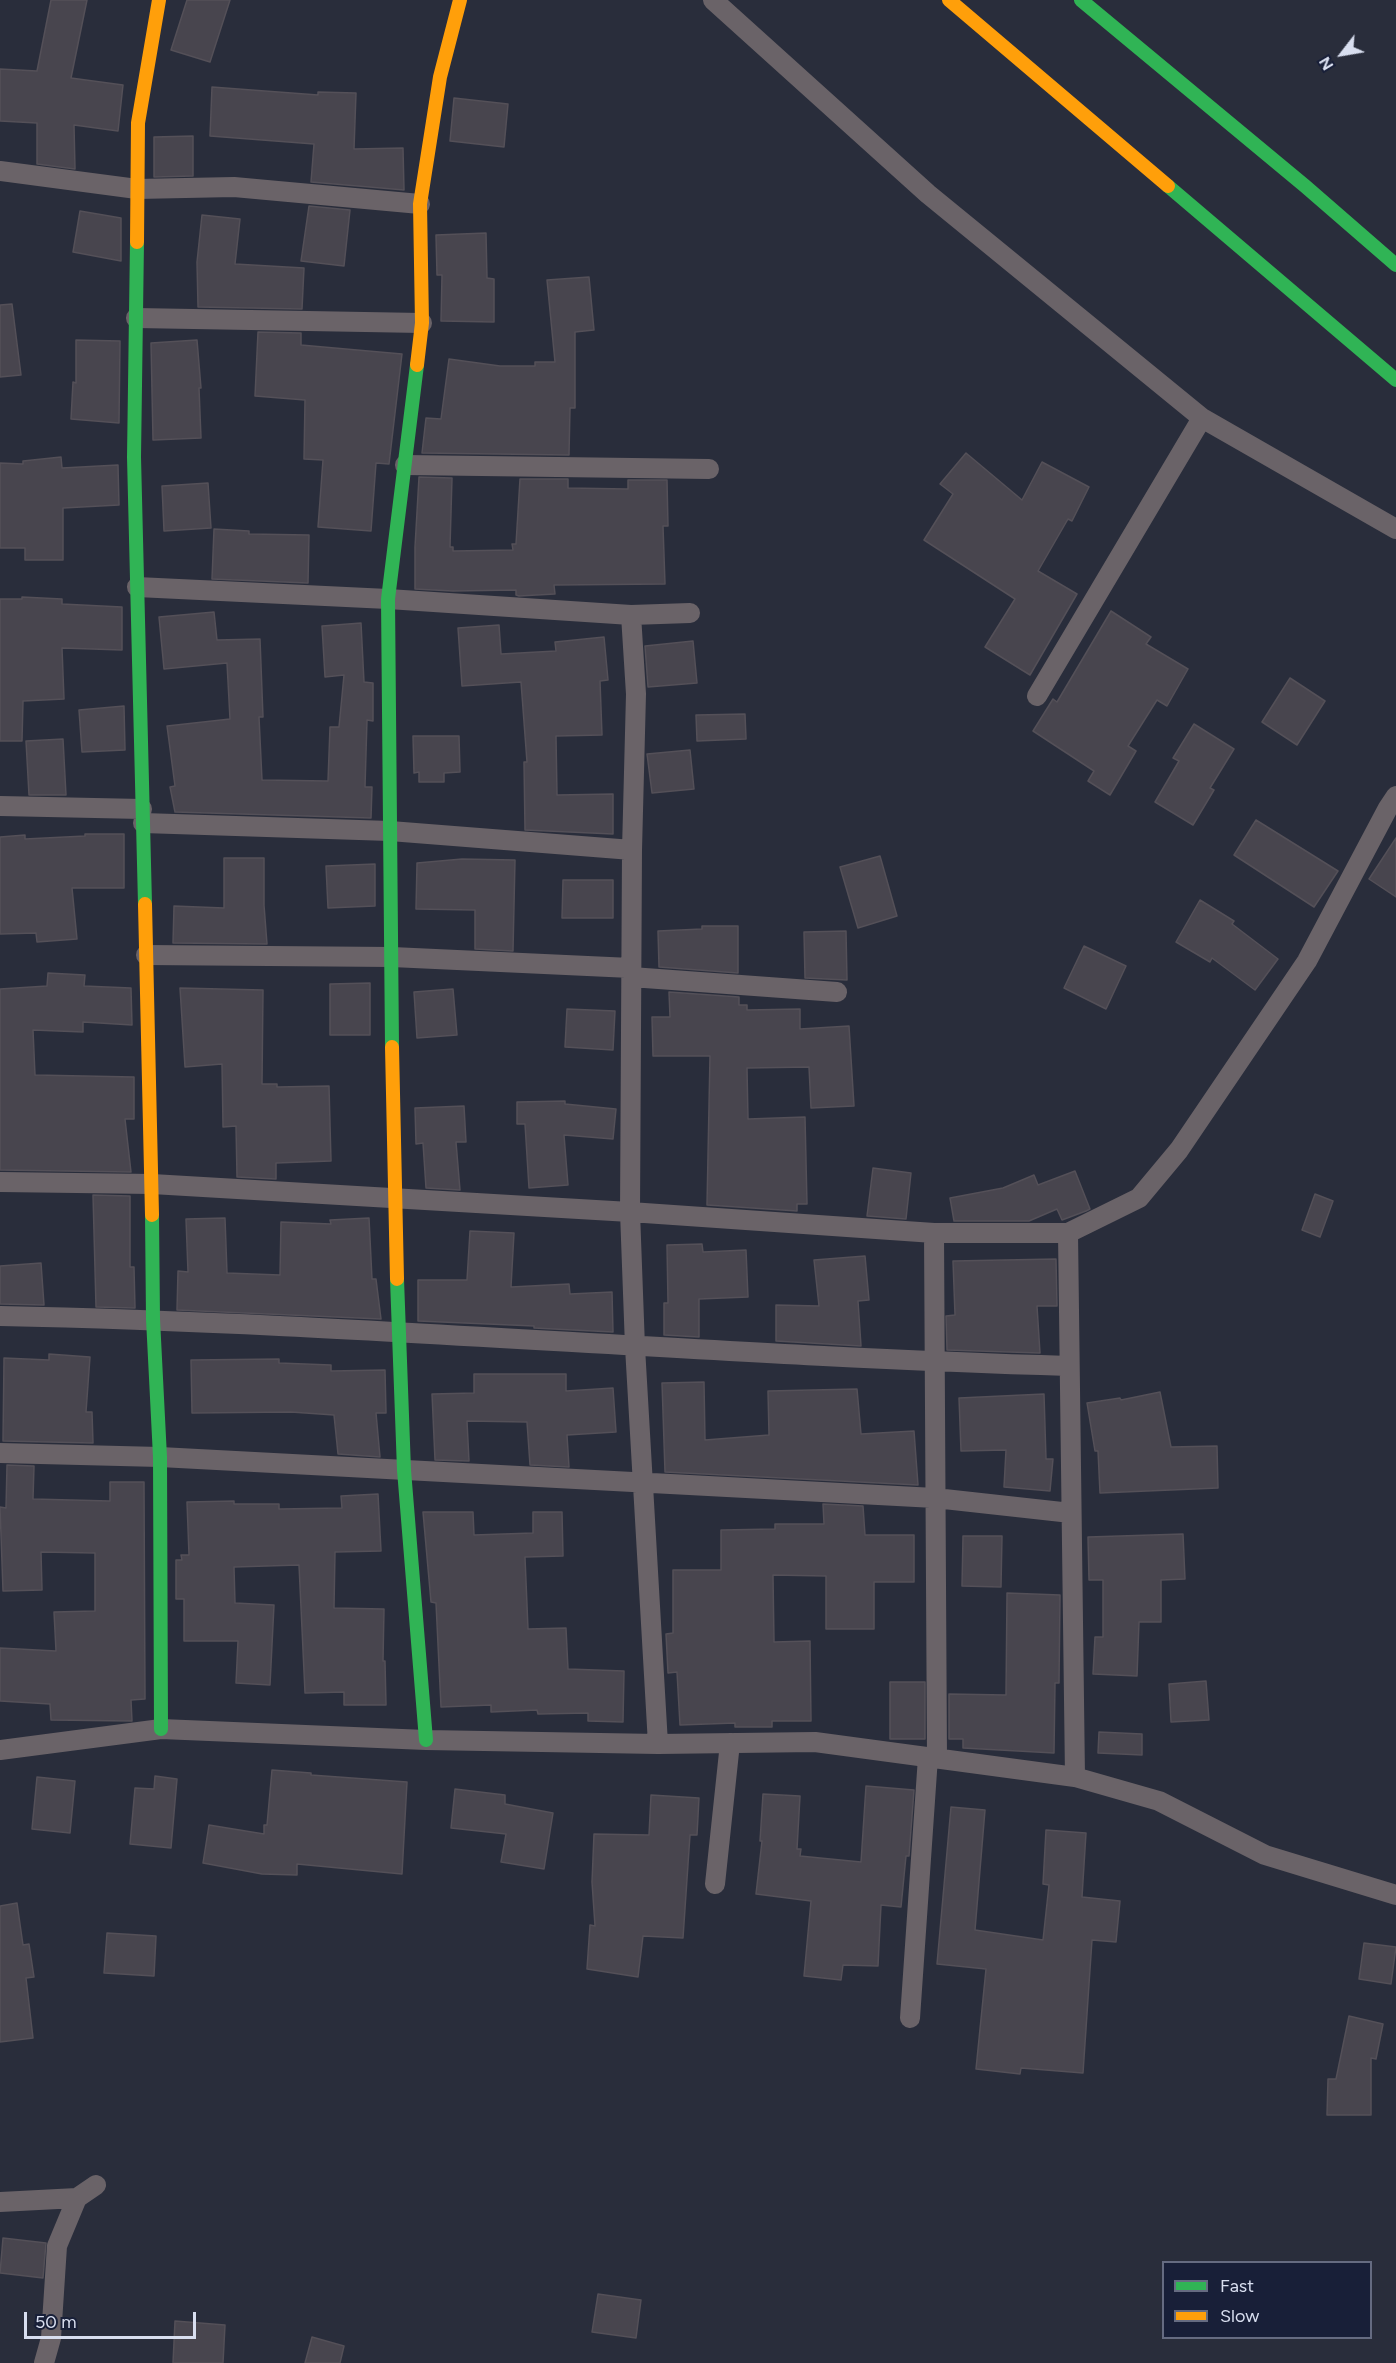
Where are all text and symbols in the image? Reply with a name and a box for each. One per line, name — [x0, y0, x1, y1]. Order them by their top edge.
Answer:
north arrow — [1312, 24, 1372, 84]
text: N — [1315, 53, 1337, 74]
legend — [1162, 2261, 1372, 2339]
text: Fast — [1220, 2275, 1254, 2297]
scale bar — [27, 2300, 200, 2338]
text: Slow — [1220, 2305, 1259, 2327]
text: 50 m — [35, 2311, 77, 2333]

